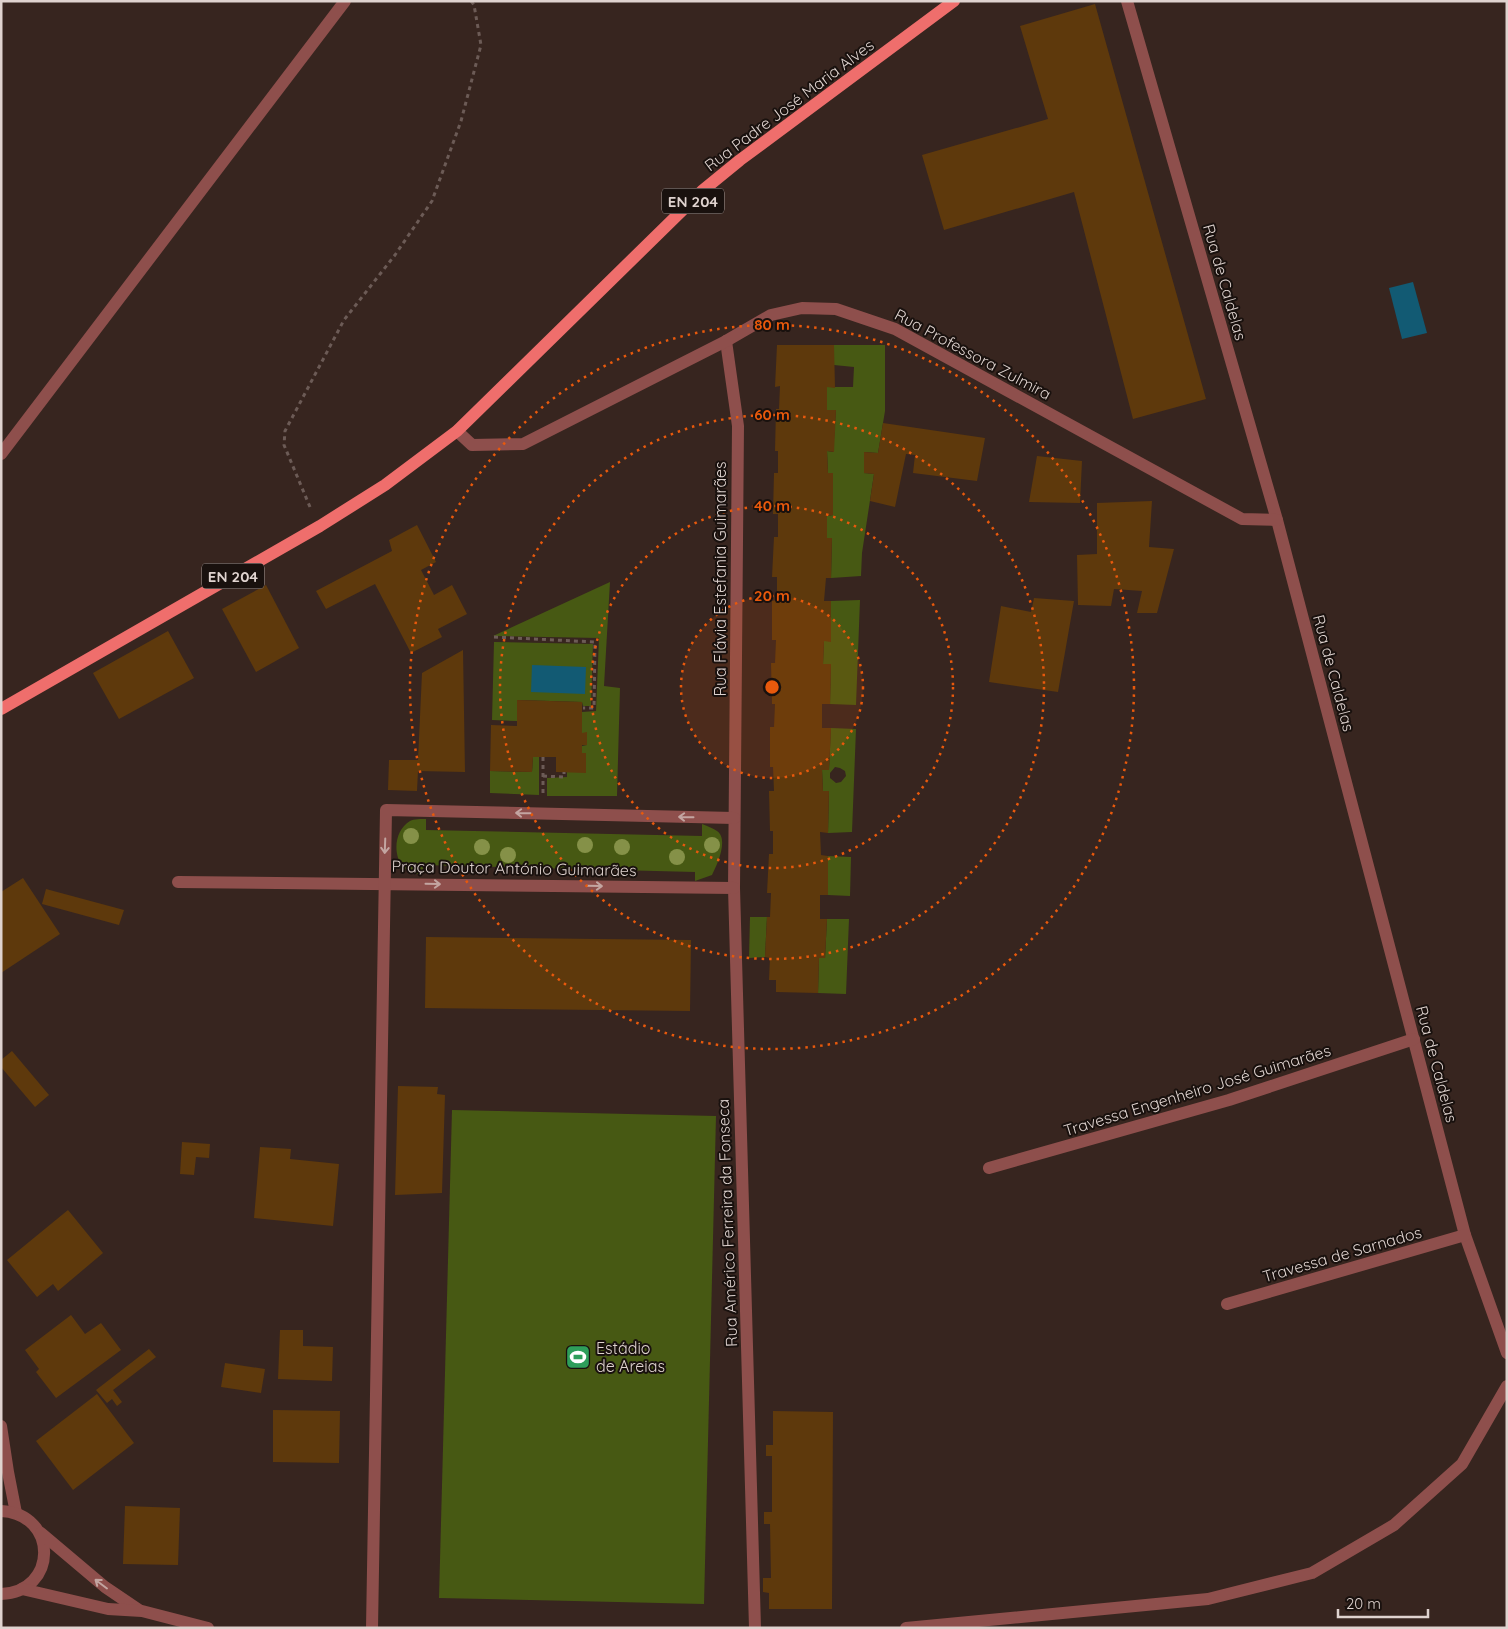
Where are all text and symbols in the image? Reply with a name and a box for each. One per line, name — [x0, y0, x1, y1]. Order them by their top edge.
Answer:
street label: Rua Padre José Maria Alves — [700, 35, 878, 175]
road number: EN 204 — [662, 188, 724, 214]
street label: Rua de Caldelas — [1199, 222, 1251, 342]
street label: Rua Professora Zulmira — [891, 304, 1055, 404]
text: 80 m — [754, 315, 790, 334]
text: 60 m — [754, 405, 790, 424]
street label: Rua Flávia Estefania Guimarães — [710, 461, 730, 697]
text: 40 m — [754, 496, 790, 515]
road number: EN 204 — [202, 564, 264, 588]
text: 20 m — [754, 586, 790, 605]
street label: Rua de Caldelas — [1309, 612, 1359, 734]
centre of rings — [763, 678, 781, 696]
one-way arrow — [515, 808, 532, 818]
one-way arrow — [678, 812, 694, 821]
one-way arrow — [381, 838, 390, 854]
street label: Praça Doutor António Guimarães — [391, 856, 637, 880]
one-way arrow — [424, 879, 441, 889]
one-way arrow — [587, 881, 603, 891]
street label: Rua de Caldelas — [1412, 1003, 1462, 1125]
street label: Travessa Engenheiro José Guimarães — [1061, 1040, 1333, 1140]
street label: Rua Américo Ferreira da Fonseca — [713, 1099, 741, 1347]
street label: Travessa de Sarnados — [1260, 1222, 1424, 1286]
place label: Estádio de Areias — [596, 1338, 665, 1376]
sports icon: Estádio de Areias — [565, 1344, 591, 1370]
one-way arrow — [95, 1578, 108, 1589]
scale bar — [1338, 1586, 1428, 1618]
text: 20 m — [1346, 1594, 1381, 1613]

